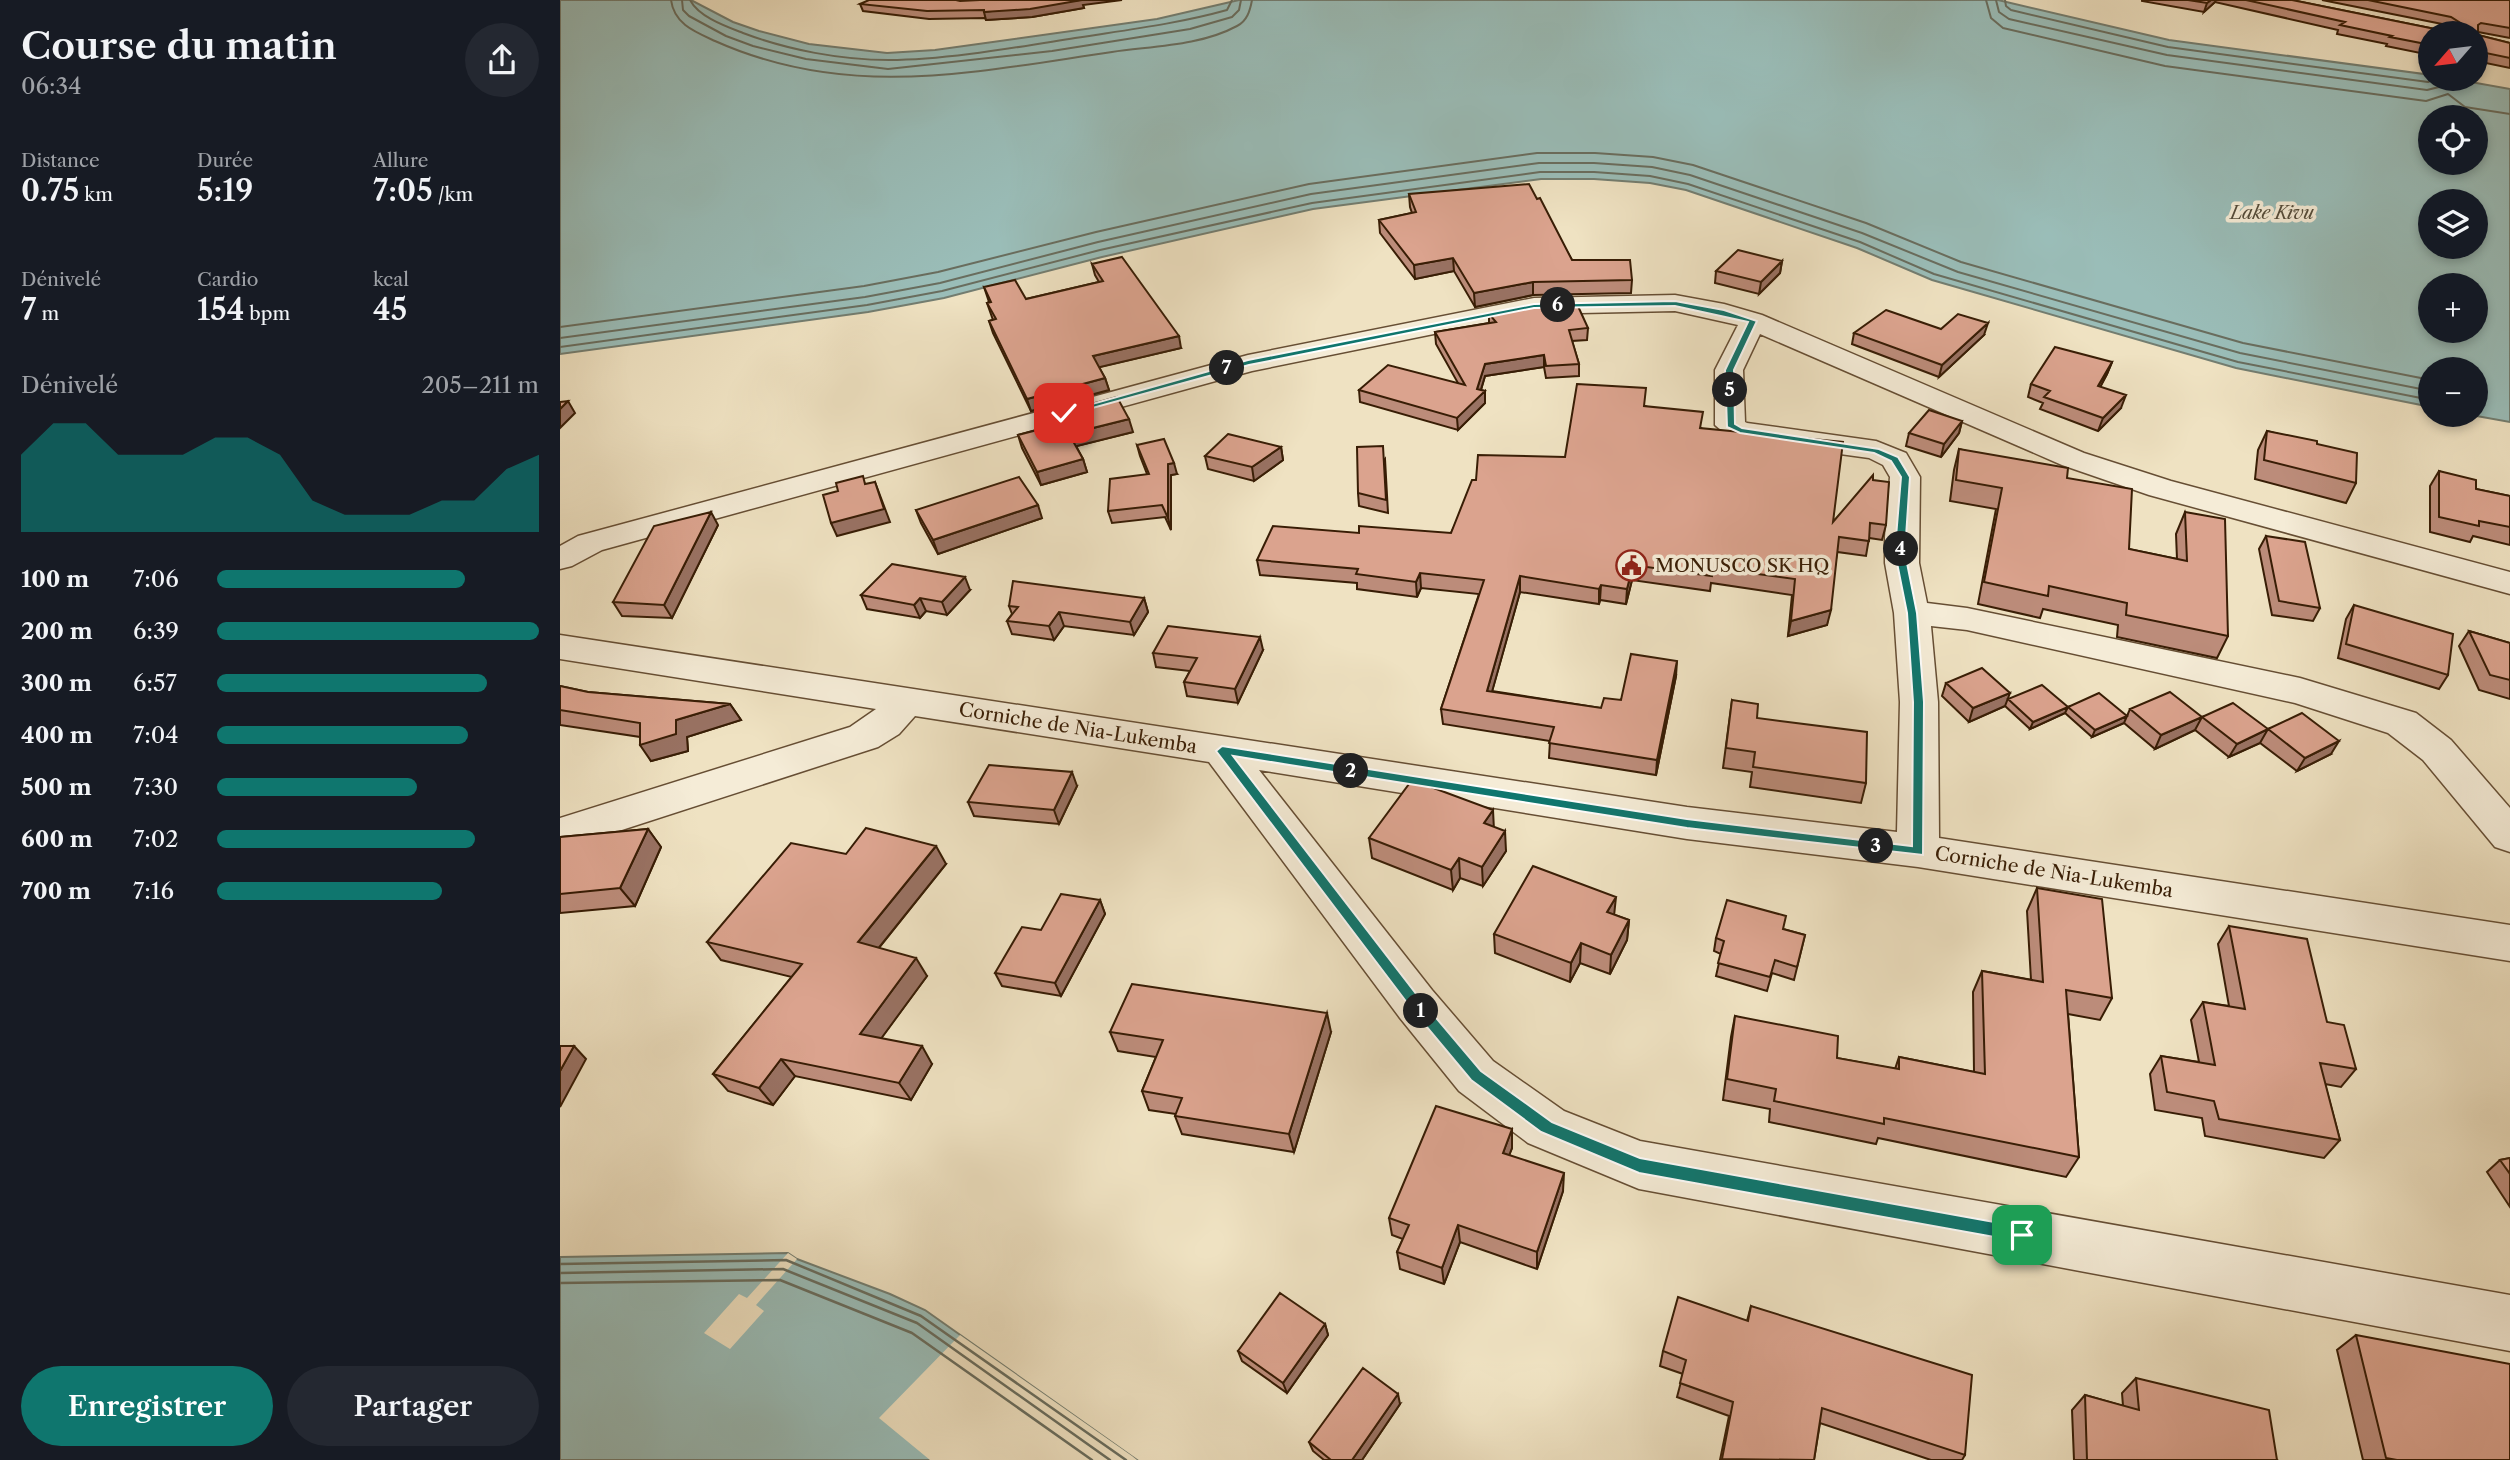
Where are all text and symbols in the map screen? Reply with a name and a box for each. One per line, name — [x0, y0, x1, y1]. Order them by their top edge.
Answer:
north arrow — [2418, 21, 2488, 91]
map controls — [2418, 21, 2488, 427]
text: Course du matin — [21, 22, 337, 69]
button: share — [465, 23, 539, 97]
text: 06:34 — [21, 72, 81, 100]
button: locate — [2418, 105, 2488, 175]
text: Distance — [21, 149, 100, 172]
text: Durée — [197, 149, 253, 172]
text: Allure — [373, 149, 428, 172]
text: 0.75 — [21, 172, 79, 209]
text: 5:19 — [197, 172, 253, 209]
text: 7:05 — [373, 172, 433, 209]
text: km — [79, 183, 113, 206]
text: /km — [433, 183, 473, 206]
button: layers — [2418, 189, 2488, 259]
water label: Lake Kivu — [2228, 202, 2314, 224]
text: Dénivelé — [21, 268, 101, 291]
text: Cardio — [197, 268, 258, 291]
text: kcal — [373, 268, 409, 291]
button: + — [2418, 273, 2488, 343]
pin: 6 — [1541, 288, 1576, 322]
text: 7 — [21, 291, 36, 328]
text: 154 — [197, 291, 244, 328]
text: 45 — [373, 291, 407, 328]
text: 6 — [1552, 293, 1563, 316]
text: m — [36, 302, 59, 325]
text: bpm — [244, 302, 290, 325]
pin: 7 — [1210, 350, 1244, 386]
text: 7 — [1222, 356, 1231, 379]
button: − — [2418, 357, 2488, 427]
text: Dénivelé — [21, 371, 118, 399]
text: 205–211 m — [421, 371, 539, 399]
pin: 5 — [1712, 372, 1748, 408]
text: 5 — [1724, 378, 1735, 401]
pin — [1034, 383, 1094, 443]
icon: check — [1045, 394, 1083, 432]
pin: 4 — [1884, 532, 1918, 566]
text: 4 — [1895, 537, 1906, 560]
public building icon: MONUSCO SK HQ — [1615, 548, 1649, 582]
place label: MONUSCO SK HQ — [1655, 554, 1830, 577]
text: 100 m — [21, 565, 89, 593]
text: 7:06 — [133, 565, 179, 593]
text: 200 m — [21, 617, 93, 645]
text: 6:39 — [133, 617, 179, 645]
text: 300 m — [21, 669, 92, 697]
text: 6:57 — [133, 669, 177, 697]
street label: Corniche de Nia-Lukemba — [957, 698, 1199, 758]
text: 400 m — [21, 721, 93, 749]
text: 7:04 — [133, 721, 179, 749]
pin: 2 — [1334, 754, 1368, 788]
text: 2 — [1345, 759, 1356, 782]
text: 500 m — [21, 773, 92, 801]
text: 7:30 — [133, 773, 178, 801]
text: 600 m — [21, 825, 93, 853]
text: 7:02 — [133, 825, 179, 853]
pin: 3 — [1858, 828, 1894, 864]
text: 3 — [1870, 834, 1881, 857]
street label: Corniche de Nia-Lukemba — [1933, 842, 2175, 902]
text: 700 m — [21, 877, 91, 905]
text: 7:16 — [133, 877, 174, 905]
pin: 1 — [1404, 993, 1438, 1028]
text: 1 — [1416, 999, 1425, 1022]
pin — [1992, 1205, 2052, 1265]
icon: arrive — [2003, 1216, 2041, 1254]
button: Enregistrer — [21, 1366, 273, 1446]
button: Partager — [287, 1366, 539, 1446]

